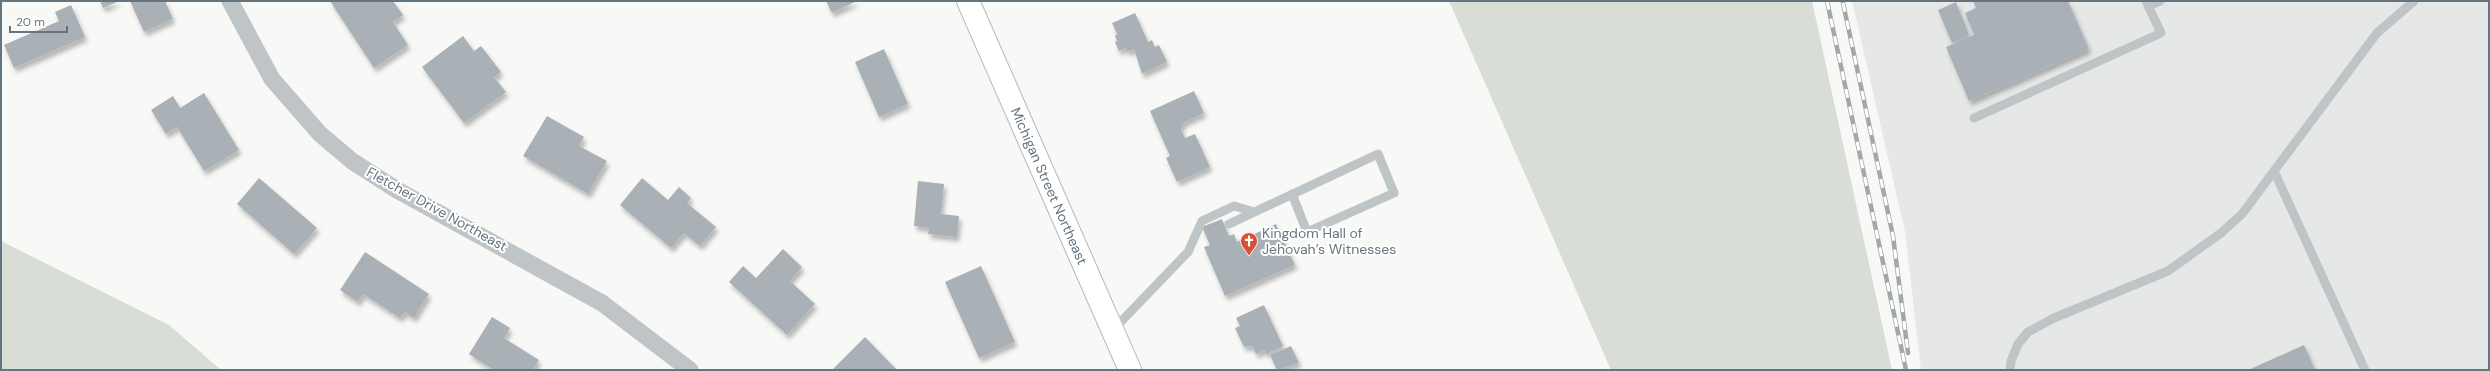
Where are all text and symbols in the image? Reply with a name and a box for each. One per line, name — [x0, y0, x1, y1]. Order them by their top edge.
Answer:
scale bar — [10, 8, 67, 34]
text: 20 m — [16, 14, 45, 30]
street label: Michigan Street Northeast — [1007, 105, 1092, 267]
street label: Fletcher Drive Northeast — [364, 163, 510, 255]
place label: Kingdom Hall of Jehovah’s Witnesses — [1262, 224, 1396, 258]
church icon: Kingdom Hall of Jehovah’s Witnesses — [1239, 231, 1259, 256]

